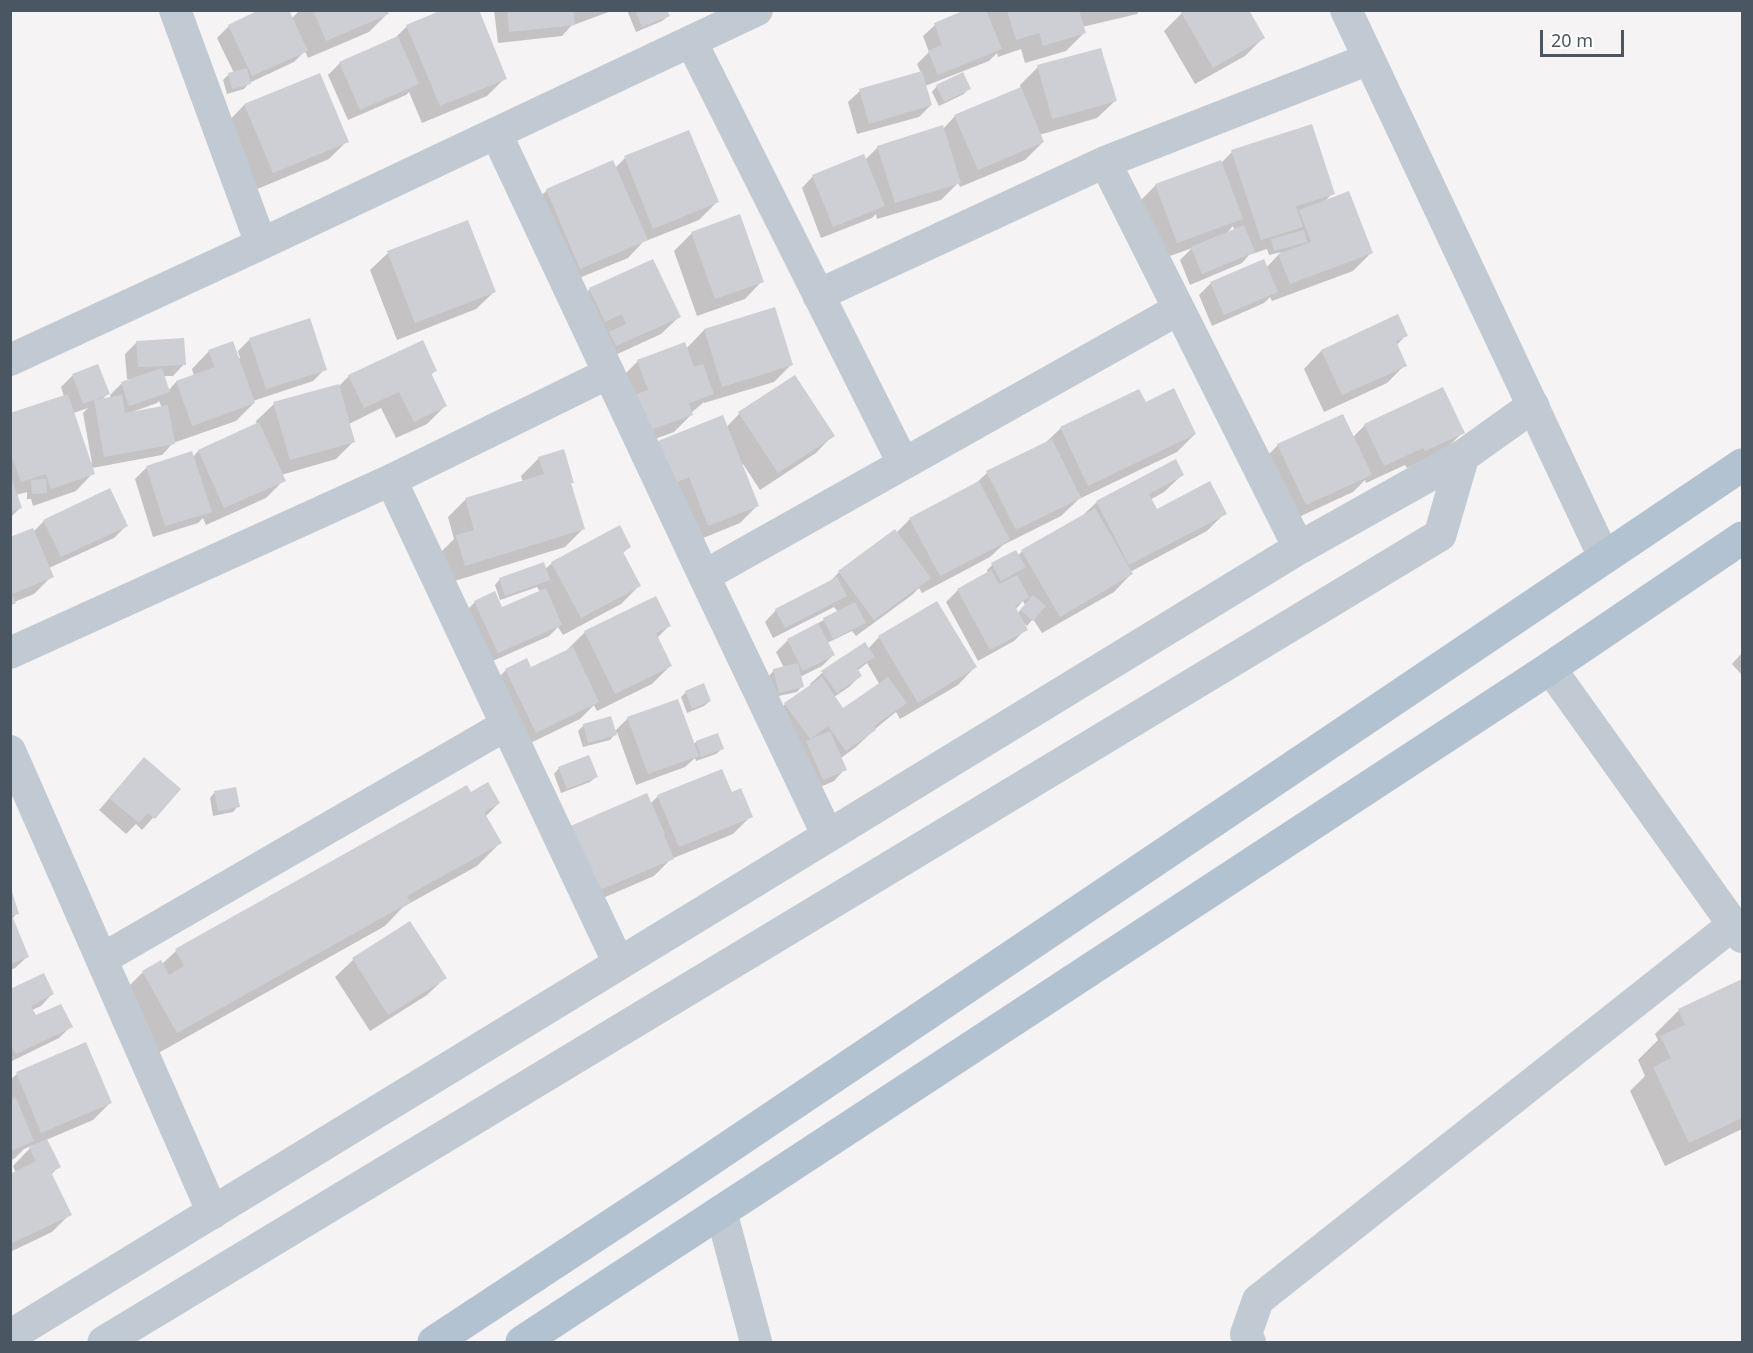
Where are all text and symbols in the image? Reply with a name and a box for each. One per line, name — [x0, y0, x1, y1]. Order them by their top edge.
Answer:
scale bar — [1543, 18, 1627, 56]
text: 20 m — [1551, 28, 1593, 52]

